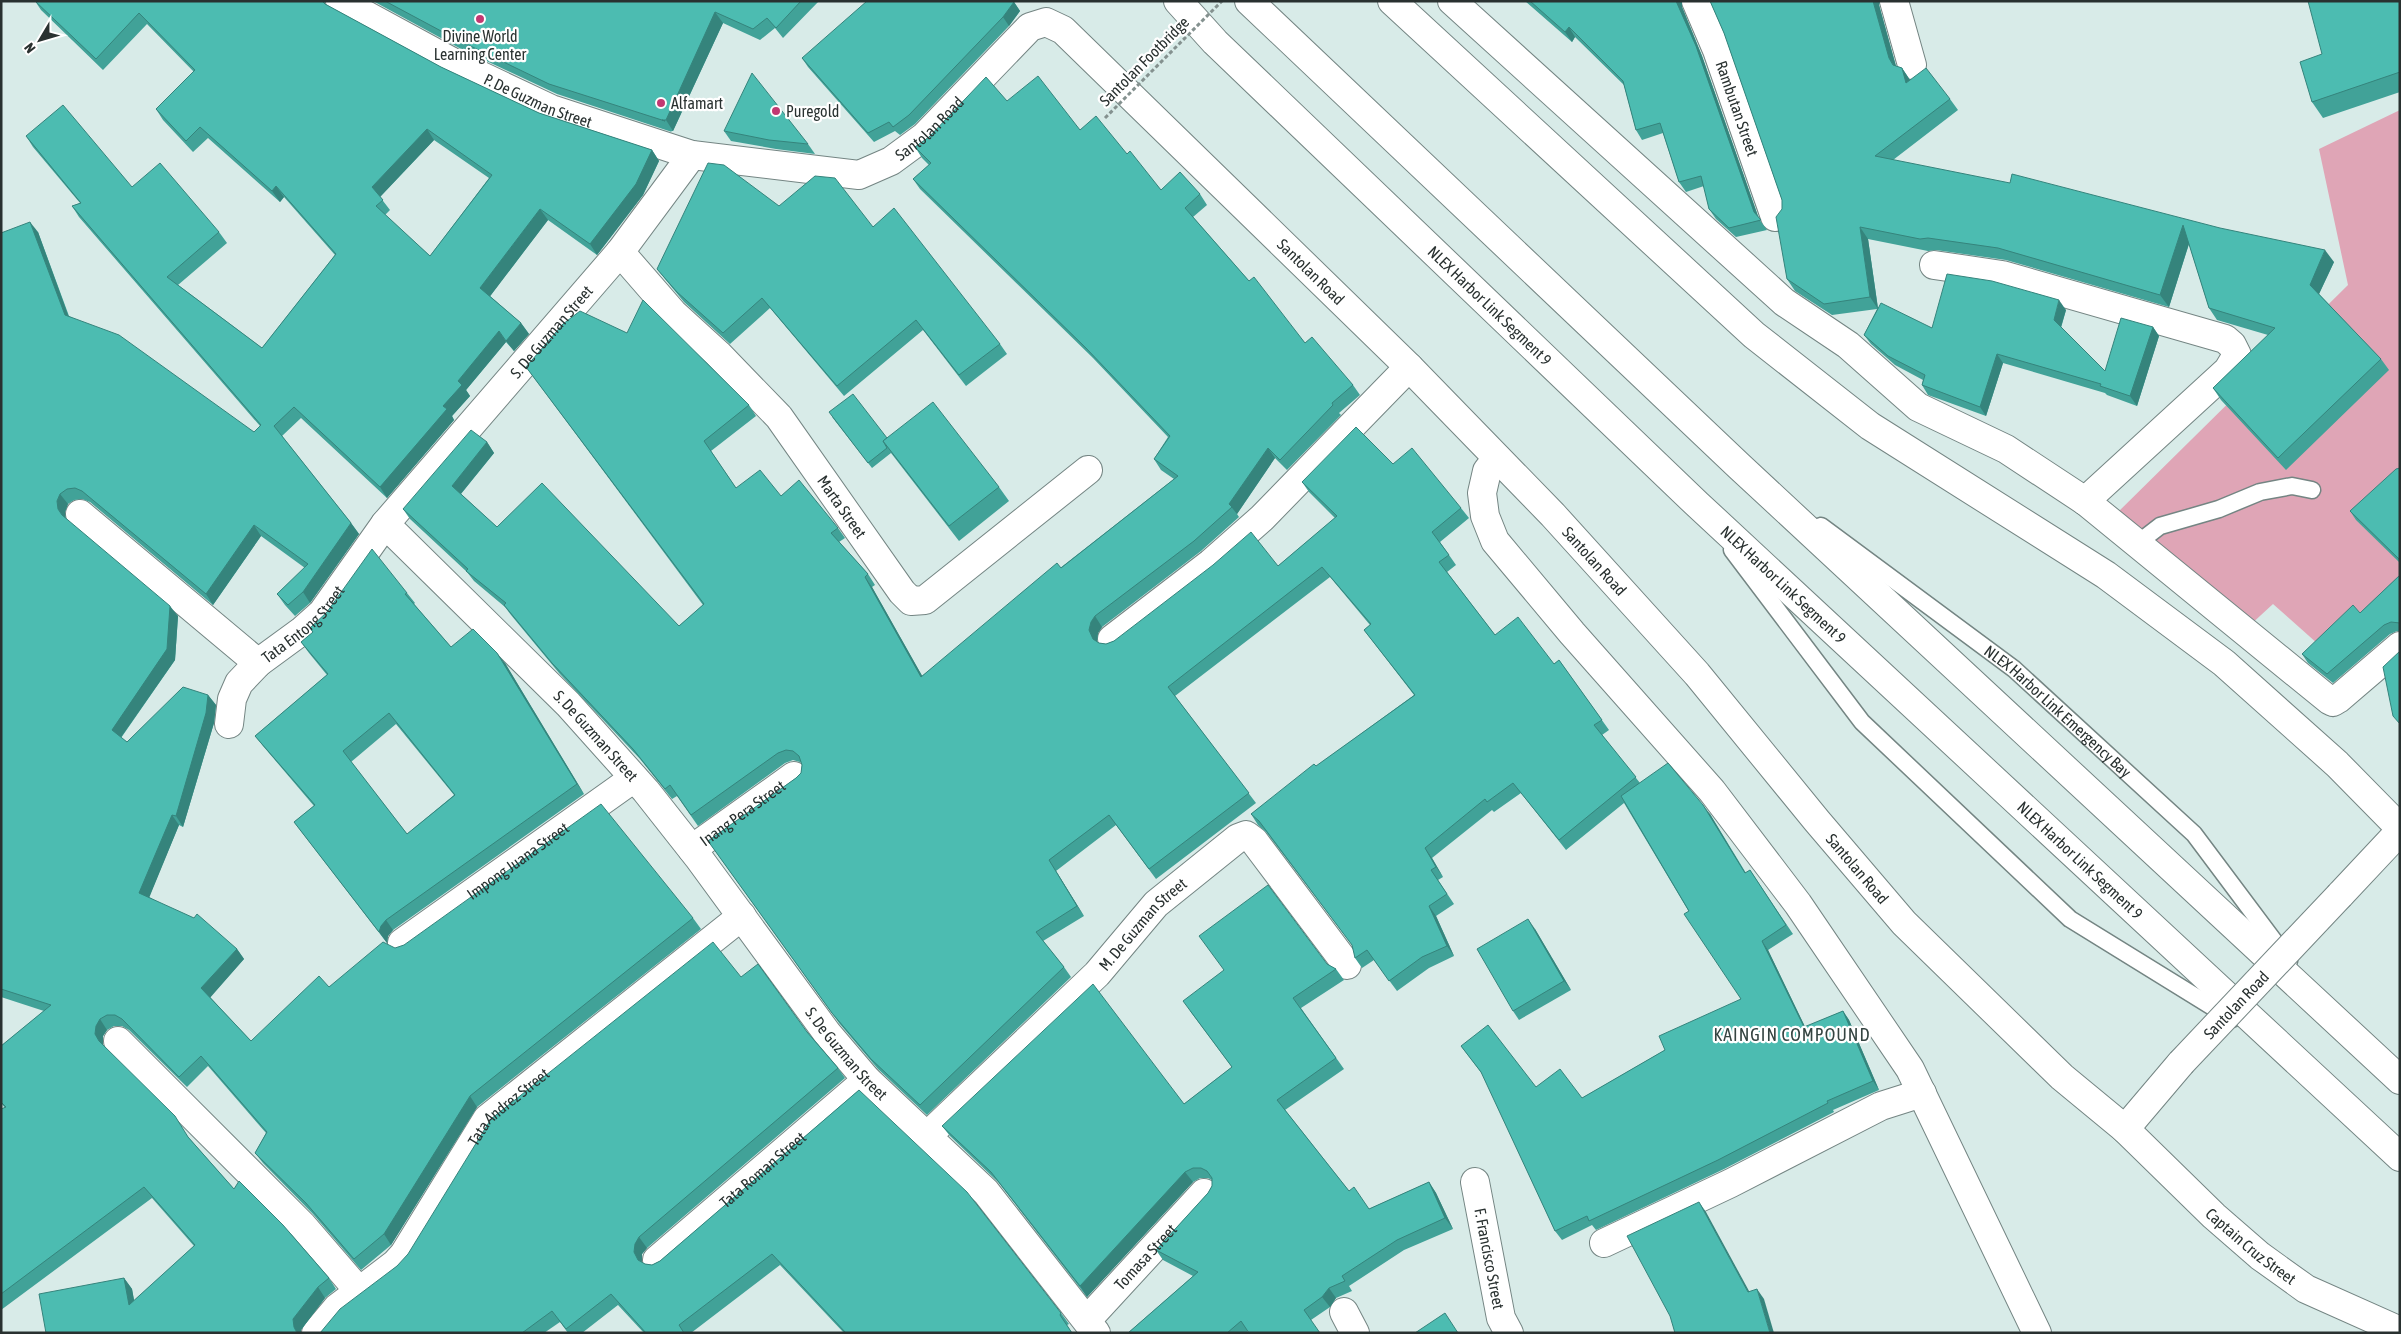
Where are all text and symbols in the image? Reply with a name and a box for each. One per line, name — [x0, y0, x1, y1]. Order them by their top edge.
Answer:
marker: Divine World Learning Center — [474, 13, 486, 25]
street label: Santolan Footbridge — [1096, 13, 1193, 110]
north arrow — [15, 15, 65, 65]
place label: Divine World Learning Center — [434, 27, 527, 64]
text: N — [21, 40, 39, 56]
street label: Rambutan Street — [1712, 58, 1762, 159]
street label: P. De Guzman Street — [481, 70, 595, 131]
street label: Santolan Road — [892, 93, 967, 164]
place label: Alfamart — [671, 94, 723, 112]
marker: Alfamart — [655, 97, 667, 109]
place label: Puregold — [786, 102, 839, 121]
marker: Puregold — [770, 105, 782, 117]
street label: Santolan Road — [1274, 235, 1348, 308]
street label: NLEX Harbor Link Segment 9 — [1424, 242, 1555, 369]
street label: S. De Guzman Street — [507, 281, 596, 381]
street label: Marta Street — [814, 472, 870, 542]
street label: NLEX Harbor Link Segment 9 — [1717, 522, 1850, 647]
street label: Santolan Road — [1559, 523, 1630, 599]
street label: Tata Entong Street — [258, 582, 348, 666]
street label: NLEX Harbor Link Emergency Bay — [1981, 641, 2135, 782]
street label: S. De Guzman Street — [550, 686, 642, 785]
street label: Inang Pera Street — [696, 776, 789, 849]
street label: NLEX Harbor Link Segment 9 — [2014, 798, 2147, 922]
street label: Impong Juana Street — [463, 818, 572, 903]
street label: Santolan Road — [1823, 830, 1892, 907]
street label: M. De Guzman Street — [1095, 874, 1190, 974]
street label: Santolan Road — [2200, 967, 2272, 1042]
street label: S. De Guzman Street — [802, 1004, 891, 1104]
district label: KAINGIN COMPOUND — [1713, 1024, 1871, 1045]
street label: Tata Andrez Street — [464, 1064, 553, 1149]
street label: Tata Roman Street — [716, 1128, 809, 1211]
street label: Captain Cruz Street — [2202, 1204, 2300, 1288]
street label: F. Francisco Street — [1471, 1207, 1508, 1311]
street label: Tomasa Street — [1111, 1220, 1180, 1293]

